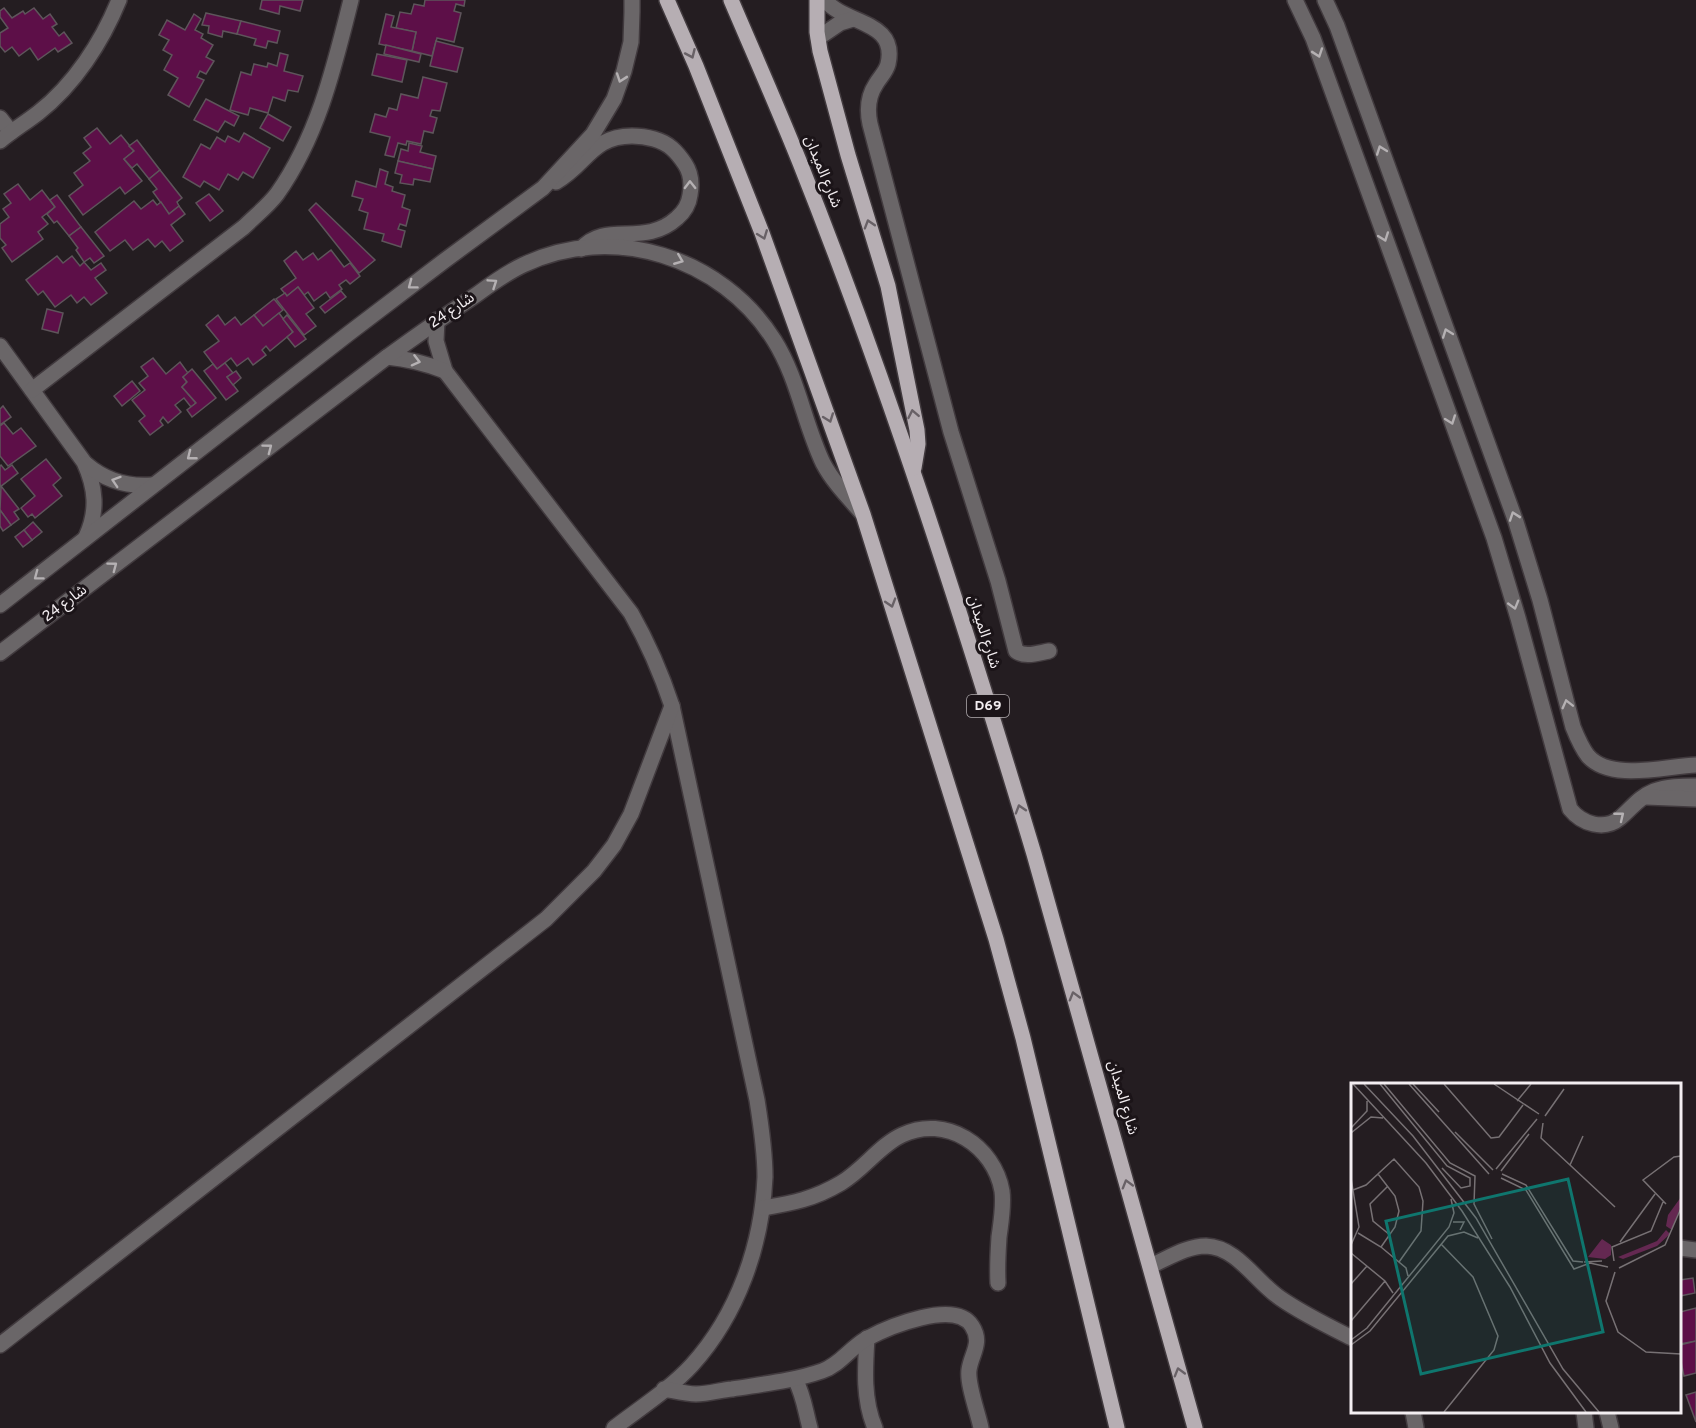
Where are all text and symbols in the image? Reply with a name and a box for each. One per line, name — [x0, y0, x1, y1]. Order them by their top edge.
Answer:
one-way arrow — [683, 47, 695, 58]
one-way arrow — [1311, 48, 1323, 58]
one-way arrow — [616, 72, 629, 83]
street label: شارع الميدان — [798, 133, 845, 212]
one-way arrow — [1376, 145, 1389, 155]
one-way arrow — [684, 181, 696, 190]
one-way arrow — [864, 219, 876, 230]
one-way arrow — [755, 229, 768, 239]
one-way arrow — [1377, 231, 1390, 242]
one-way arrow — [673, 253, 683, 266]
one-way arrow — [407, 278, 418, 289]
one-way arrow — [486, 279, 497, 290]
street label: شارع 24 — [425, 289, 479, 334]
one-way arrow — [1442, 328, 1455, 339]
one-way arrow — [411, 354, 421, 367]
one-way arrow — [908, 409, 921, 419]
one-way arrow — [821, 412, 834, 423]
one-way arrow — [1443, 414, 1456, 425]
one-way arrow — [261, 444, 272, 455]
one-way arrow — [187, 448, 198, 459]
one-way arrow — [111, 476, 122, 489]
one-way arrow — [1508, 511, 1521, 522]
one-way arrow — [106, 563, 117, 574]
one-way arrow — [33, 569, 44, 580]
street label: شارع 24 — [39, 581, 92, 628]
street label: شارع الميدان — [961, 593, 1004, 672]
one-way arrow — [884, 597, 896, 608]
one-way arrow — [1507, 599, 1519, 610]
road number: D69 — [967, 695, 1009, 717]
one-way arrow — [1562, 699, 1574, 710]
one-way arrow — [1015, 804, 1027, 815]
one-way arrow — [1613, 812, 1624, 823]
one-way arrow — [1069, 991, 1082, 1001]
street label: شارع الميدان — [1101, 1059, 1142, 1138]
inset map — [1351, 1083, 1681, 1413]
one-way arrow — [1122, 1179, 1134, 1190]
one-way arrow — [1174, 1367, 1186, 1378]

